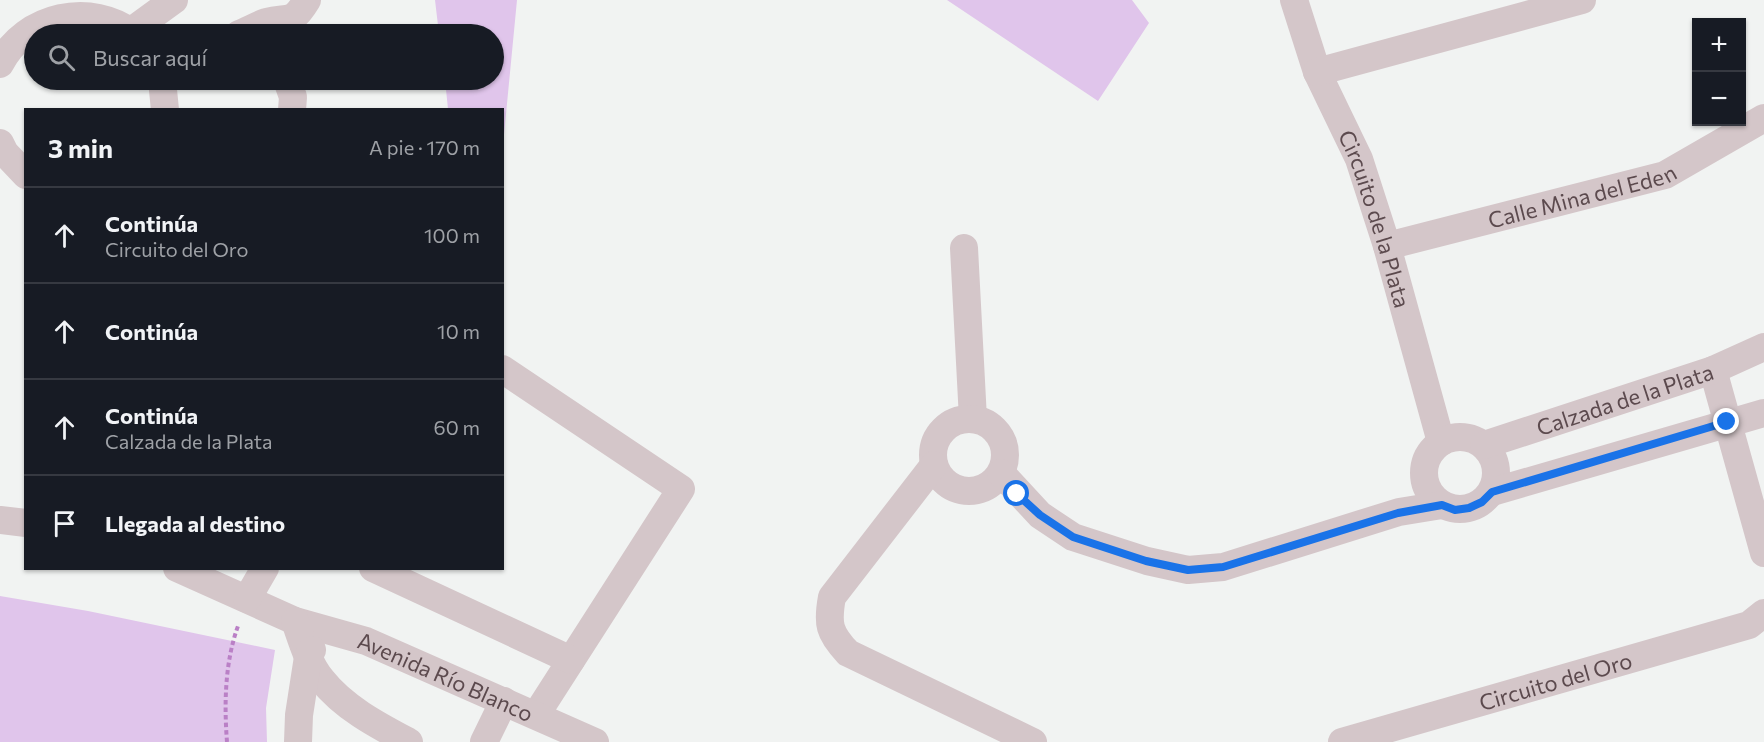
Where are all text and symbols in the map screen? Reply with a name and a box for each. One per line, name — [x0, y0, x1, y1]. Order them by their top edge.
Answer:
map controls — [1692, 18, 1746, 126]
button: + — [1692, 18, 1746, 72]
search box — [24, 24, 504, 90]
icon: search — [45, 41, 78, 74]
text: Buscar aquí — [93, 44, 207, 71]
button: − — [1692, 72, 1746, 126]
street label: Circuito de la Plata — [1333, 125, 1417, 311]
text: 3 min — [48, 132, 113, 163]
text: A pie · 170 m — [369, 135, 480, 159]
street label: Calle Mina del Eden — [1485, 158, 1681, 233]
text: Continúa — [105, 210, 198, 237]
icon: ahead — [48, 219, 81, 252]
text: 100 m — [424, 223, 480, 247]
text: Circuito del Oro — [105, 237, 248, 261]
icon: ahead — [48, 315, 81, 348]
text: Continúa — [105, 318, 198, 345]
text: 10 m — [437, 319, 480, 343]
street label: Calzada de la Plata — [1533, 357, 1716, 440]
text: Continúa — [105, 402, 198, 429]
route end — [1713, 408, 1739, 434]
icon: ahead — [48, 411, 81, 444]
text: 60 m — [434, 415, 480, 439]
text: Calzada de la Plata — [105, 429, 273, 453]
route start — [1003, 480, 1029, 506]
icon: arrive — [48, 507, 81, 540]
text: Llegada al destino — [105, 510, 285, 537]
street label: Avenida Río Blanco — [355, 626, 538, 727]
street label: Circuito del Oro — [1476, 646, 1635, 715]

